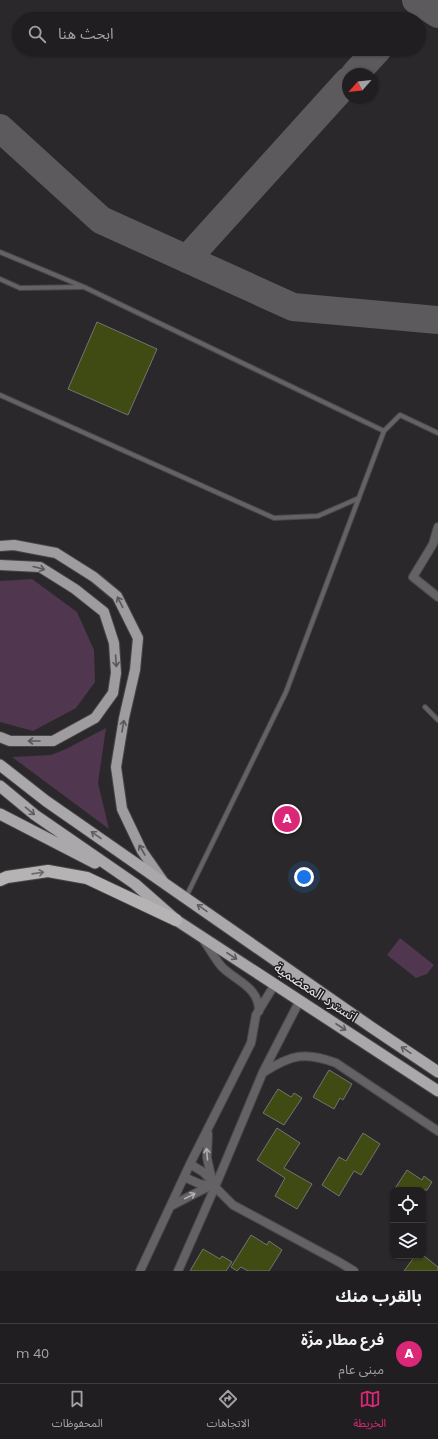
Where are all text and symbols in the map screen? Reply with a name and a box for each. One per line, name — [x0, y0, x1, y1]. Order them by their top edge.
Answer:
search box — [12, 12, 426, 56]
icon: search — [26, 23, 48, 45]
text: ابحث هنا — [58, 23, 114, 44]
north arrow — [342, 68, 378, 104]
one-way arrow — [32, 565, 45, 572]
one-way arrow — [116, 596, 123, 608]
one-way arrow — [112, 654, 119, 667]
one-way arrow — [119, 720, 127, 733]
one-way arrow — [28, 737, 41, 745]
pin: A — [274, 804, 300, 834]
one-way arrow — [25, 806, 36, 815]
one-way arrow — [90, 831, 101, 839]
one-way arrow — [138, 844, 146, 856]
your location — [294, 867, 314, 887]
one-way arrow — [31, 869, 44, 877]
one-way arrow — [197, 904, 208, 912]
one-way arrow — [227, 952, 238, 960]
street label: اتسترد المعضمية — [270, 957, 362, 1027]
one-way arrow — [335, 1023, 346, 1031]
one-way arrow — [400, 1046, 411, 1054]
one-way arrow — [204, 1148, 211, 1161]
map controls — [390, 1187, 426, 1259]
button: locate — [390, 1187, 426, 1223]
one-way arrow — [184, 1192, 196, 1199]
button: layers — [390, 1223, 426, 1259]
text: بالقرب منك — [336, 1284, 422, 1308]
text: فرع مطار مزّة — [301, 1329, 384, 1350]
text: 40 m — [16, 1344, 49, 1363]
text: A — [404, 1344, 414, 1363]
text: مبنى عام — [339, 1360, 384, 1379]
tab: المحفوظات — [52, 1388, 103, 1435]
tab: الاتجاهات — [207, 1388, 250, 1435]
tab: الخريطة — [353, 1388, 386, 1435]

